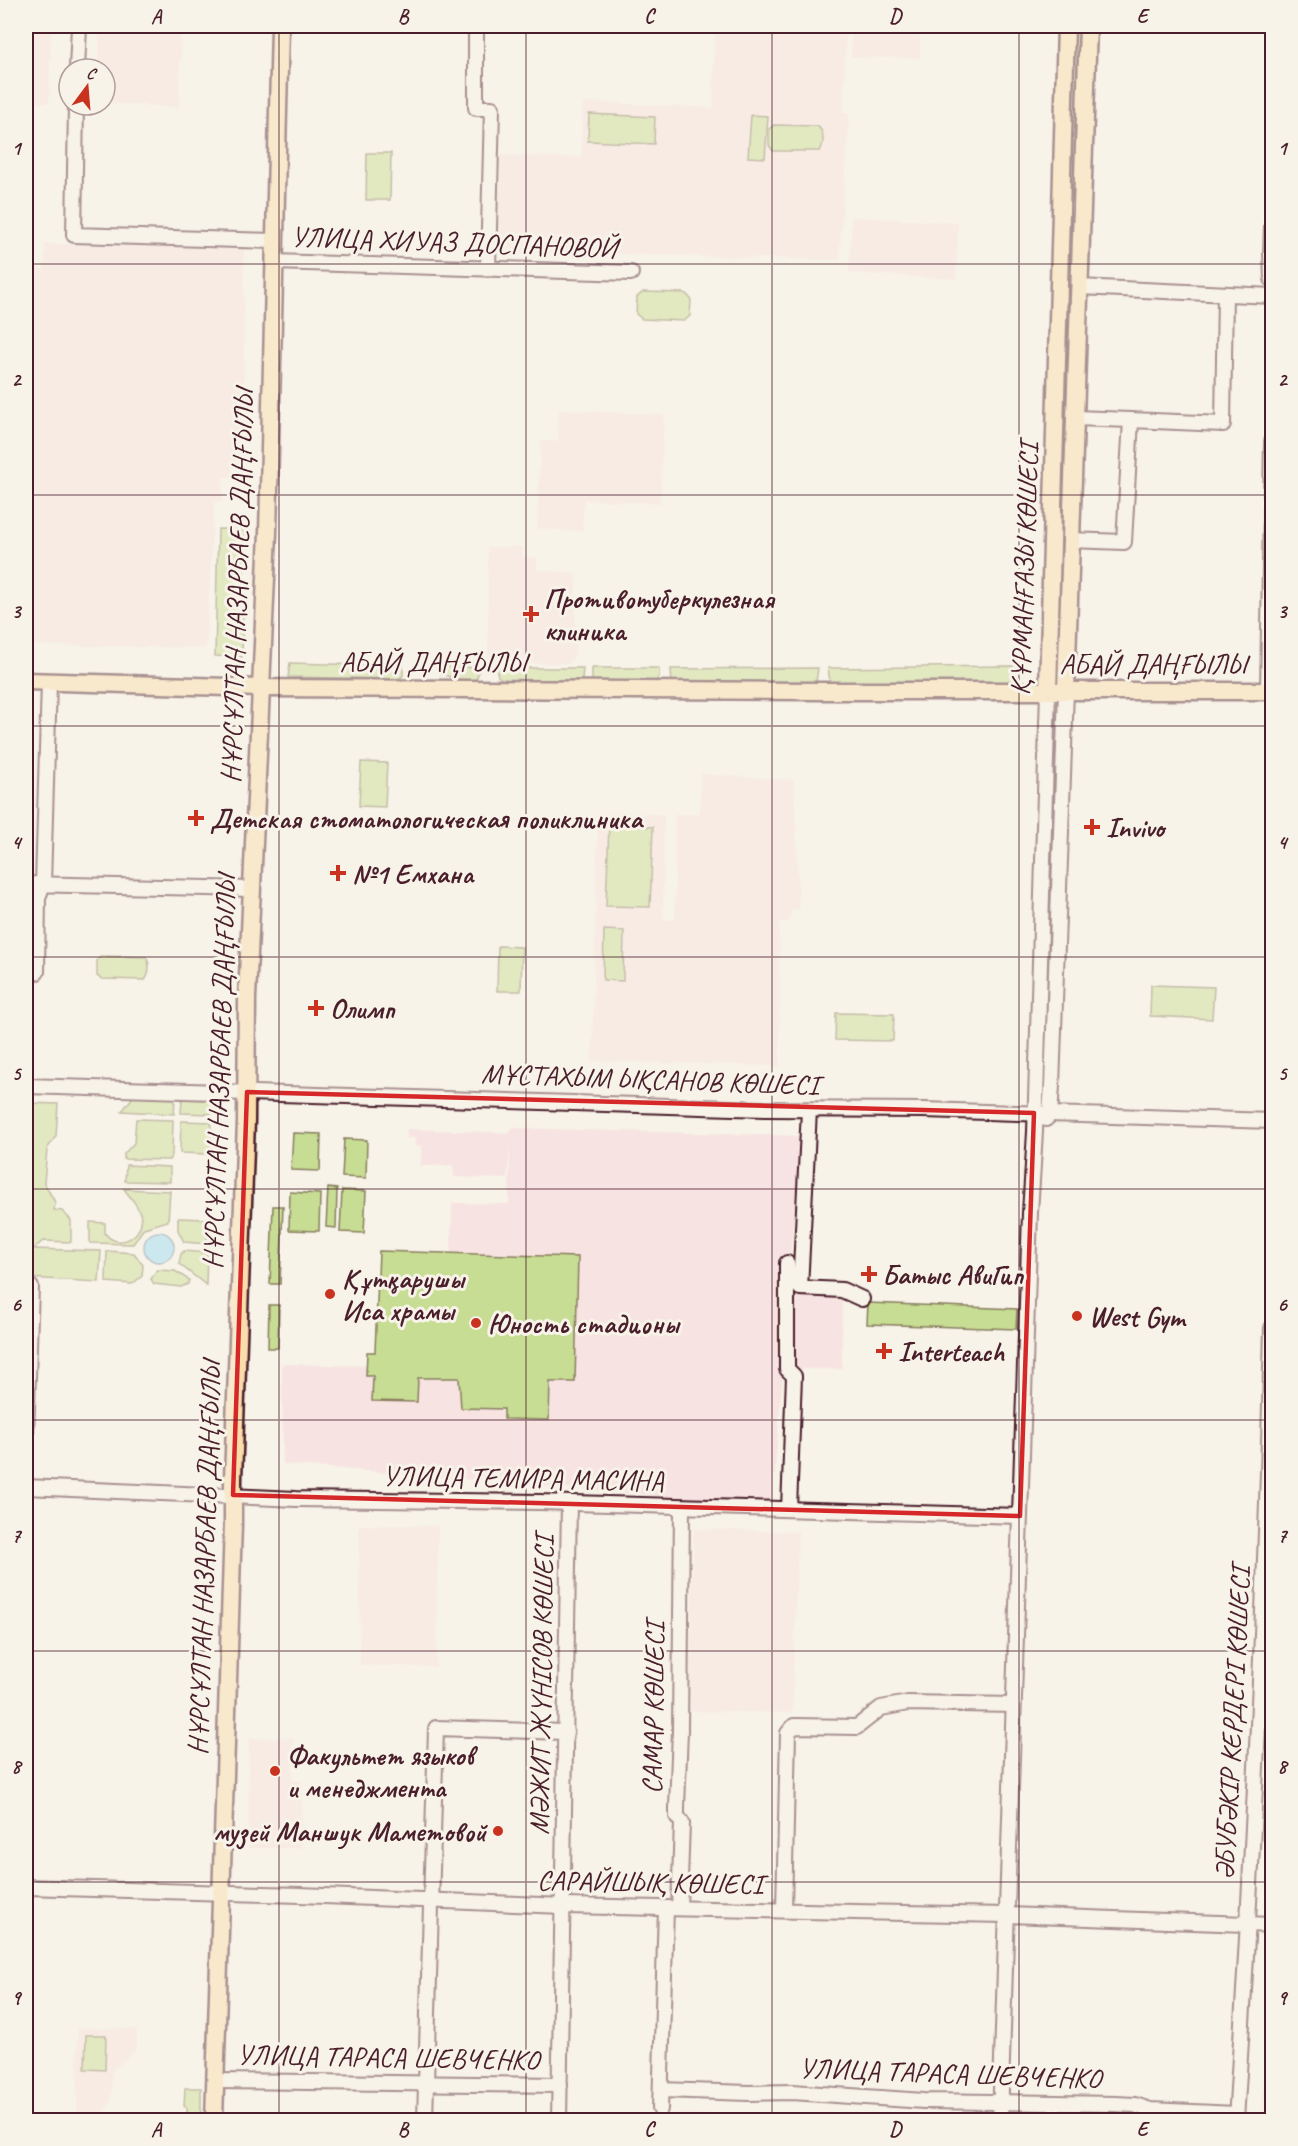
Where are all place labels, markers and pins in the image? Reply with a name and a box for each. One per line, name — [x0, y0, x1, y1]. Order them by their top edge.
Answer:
place label: Противотуберкулезная клиника — [544, 581, 776, 648]
marker: Противотуберкулезная клиника — [522, 605, 540, 623]
place label: Детская стоматологическая поликлиника — [210, 801, 645, 836]
marker: Детская стоматологическая поликлиника — [187, 809, 205, 827]
place label: Invivo — [1106, 810, 1167, 845]
marker: Invivo — [1083, 818, 1101, 836]
place label: №1 Емхана — [352, 856, 475, 891]
marker: №1 Емхана — [329, 864, 347, 882]
place label: Олимп — [330, 991, 396, 1026]
marker: Олимп — [307, 999, 325, 1017]
place label: Батыс АвиГип — [882, 1257, 1024, 1292]
place label: Құтқарушы Иса храмы — [342, 1261, 466, 1328]
marker: Батыс АвиГип — [860, 1265, 878, 1283]
marker: Құтқарушы Иса храмы — [323, 1287, 337, 1301]
place label: West Gym — [1089, 1299, 1187, 1334]
place label: Юность стадионы — [488, 1306, 681, 1341]
marker: West Gym — [1070, 1309, 1084, 1323]
marker: Юность стадионы — [469, 1316, 483, 1330]
place label: Interteach — [898, 1334, 1005, 1369]
marker: Interteach — [875, 1342, 893, 1360]
place label: Факультет языков и менеджмента — [287, 1738, 478, 1805]
marker: Факультет языков и менеджмента — [268, 1764, 282, 1778]
place label: музей Маншук Маметовой — [213, 1814, 488, 1850]
marker: музей Маншук Маметовой — [491, 1824, 505, 1838]

